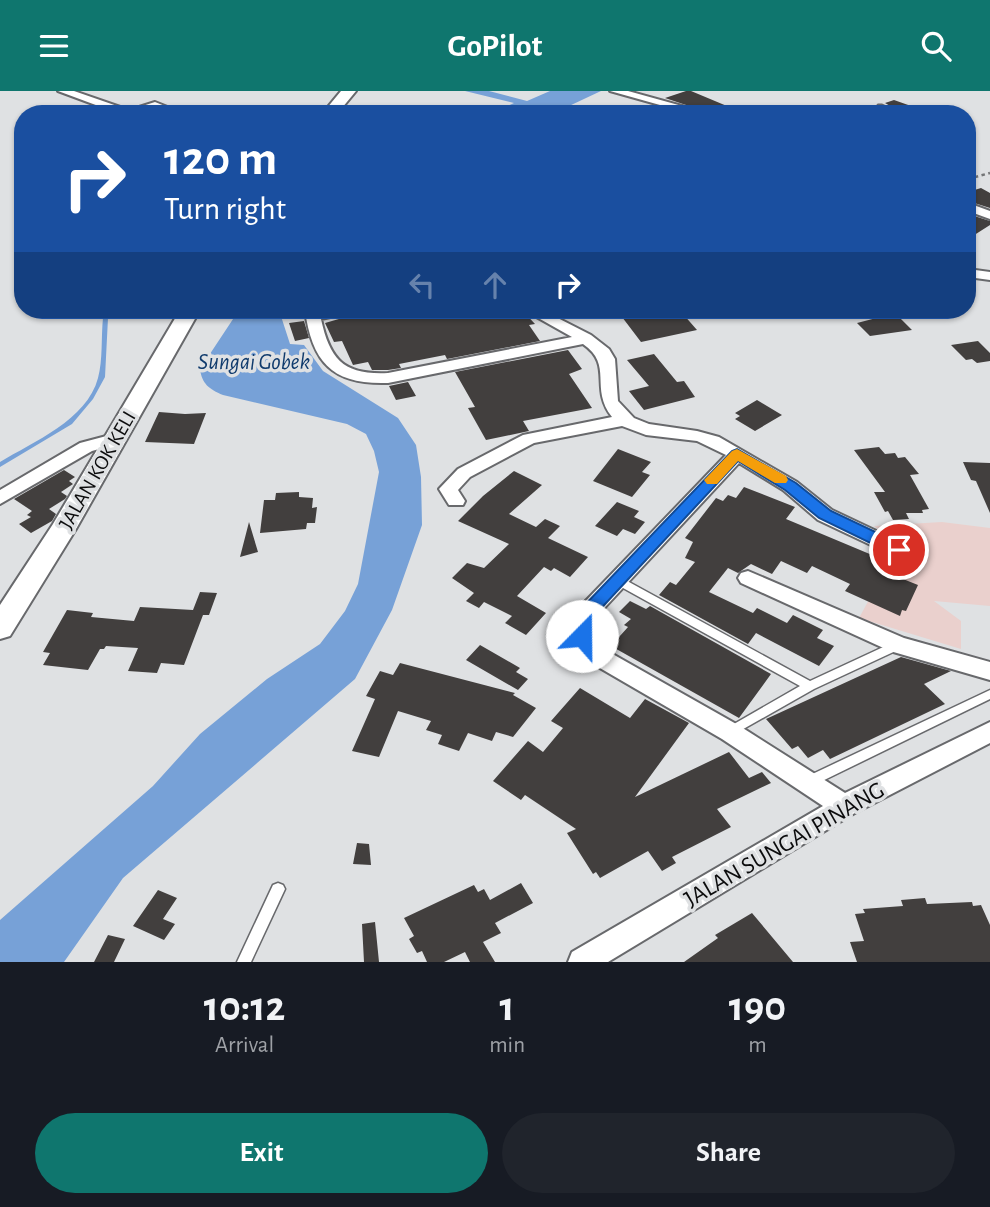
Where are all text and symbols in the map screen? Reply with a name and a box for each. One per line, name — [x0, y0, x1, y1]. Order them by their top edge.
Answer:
icon: menu — [35, 27, 73, 65]
icon: search — [917, 27, 955, 65]
text: GoPilot — [448, 30, 542, 62]
icon: right — [49, 133, 140, 224]
text: 120 m — [164, 135, 277, 184]
text: Turn right — [164, 193, 286, 225]
icon: left — [403, 266, 441, 304]
icon: ahead — [476, 266, 514, 304]
icon: right — [549, 266, 587, 304]
water label: Sungai Gobek — [198, 351, 311, 374]
street label: JALAN KOK KELI — [55, 408, 140, 533]
pin — [869, 520, 929, 580]
icon: arrive — [880, 531, 918, 569]
position arrow — [545, 599, 619, 673]
street label: JALAN SUNGAI PINANG — [681, 778, 888, 912]
text: 10:12 — [204, 986, 285, 1028]
text: 1 — [500, 986, 515, 1028]
text: 190 — [729, 986, 786, 1028]
text: Arrival — [215, 1034, 274, 1057]
text: min — [489, 1034, 525, 1057]
text: m — [748, 1034, 767, 1057]
button: Exit — [35, 1113, 488, 1193]
button: Share — [502, 1113, 955, 1193]

